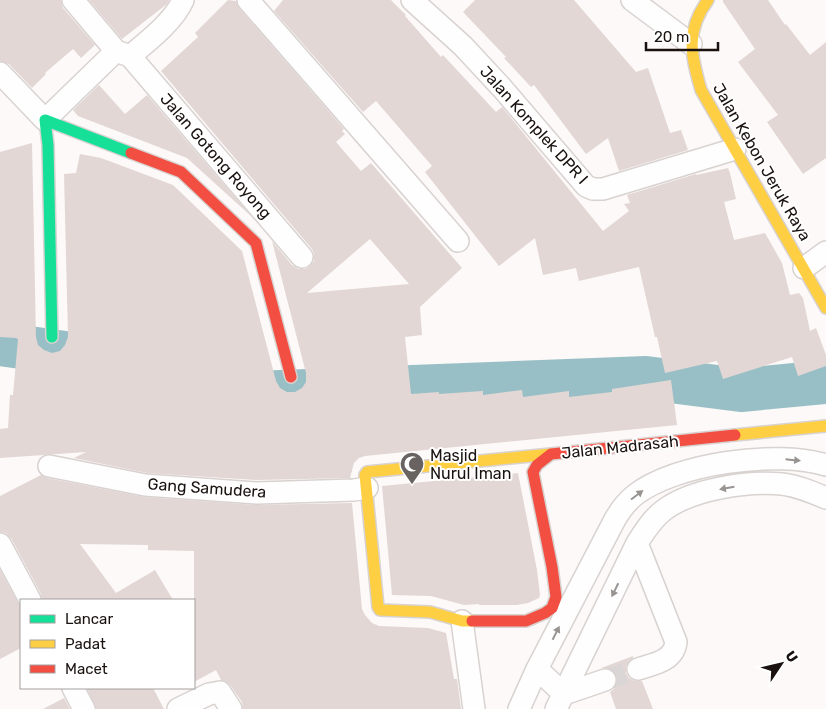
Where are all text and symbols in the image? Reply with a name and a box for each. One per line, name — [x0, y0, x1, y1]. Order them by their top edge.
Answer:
scale bar — [646, 20, 718, 52]
text: 20 m — [654, 28, 689, 46]
street label: Jalan Komplek DPR I — [476, 62, 592, 188]
street label: Jalan Kebon Jeruk Raya — [709, 80, 815, 244]
street label: Jalan Gotong Royong — [156, 89, 276, 223]
street label: Jalan Madrasah — [560, 431, 680, 463]
place label: Masjid Nurul Iman — [430, 446, 511, 483]
mosque icon: Masjid Nurul Iman — [399, 451, 425, 485]
one-way arrow — [785, 456, 801, 464]
street label: Gang Samudera — [147, 474, 267, 502]
one-way arrow — [719, 485, 735, 493]
one-way arrow — [630, 489, 643, 500]
one-way arrow — [610, 583, 618, 597]
legend — [20, 599, 195, 689]
text: Lancar — [65, 610, 113, 628]
one-way arrow — [552, 626, 560, 641]
text: Padat — [65, 635, 106, 653]
north arrow — [756, 639, 806, 689]
text: U — [781, 648, 801, 666]
text: Macet — [65, 660, 108, 678]

